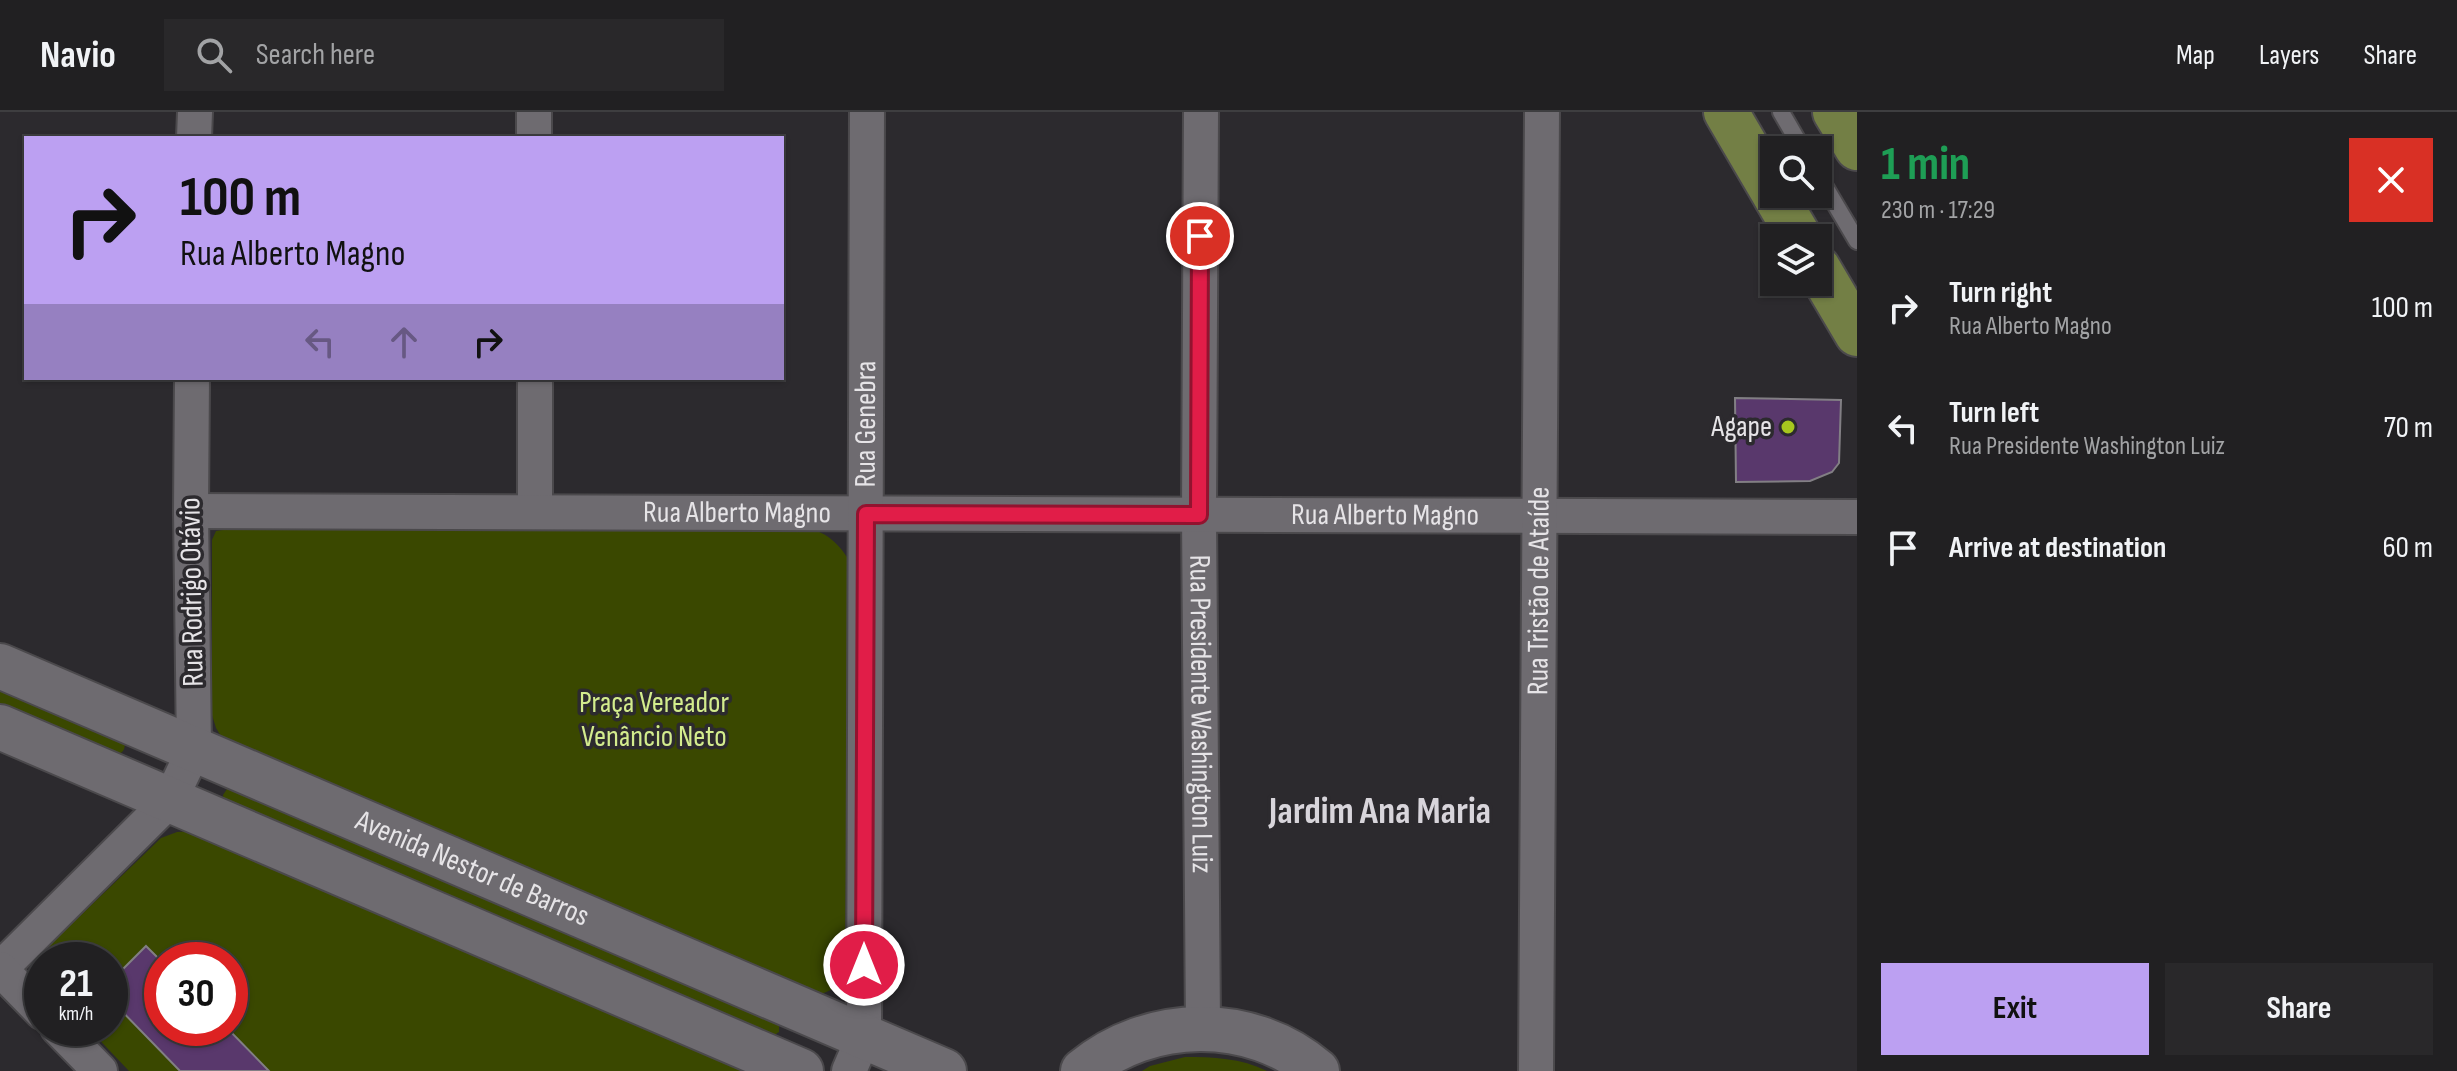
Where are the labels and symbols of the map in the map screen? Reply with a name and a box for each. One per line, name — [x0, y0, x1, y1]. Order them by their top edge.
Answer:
pin — [1166, 202, 1234, 270]
street label: Rua Genebra — [848, 361, 884, 488]
place label: Agape — [1710, 409, 1772, 445]
marker: Agape — [1779, 418, 1797, 436]
street label: Rua Tristão de Ataíde — [1520, 487, 1558, 695]
street label: Rua Alberto Magno — [643, 495, 831, 531]
street label: Rua Rodrigo Otávio — [172, 497, 212, 687]
street label: Rua Alberto Magno — [1291, 497, 1479, 534]
street label: Rua Presidente Washington Luiz — [1181, 555, 1220, 874]
park label: Praça Vereador Venâncio Neto — [579, 685, 729, 755]
district label: Jardim Ana Maria — [1268, 789, 1491, 834]
street label: Avenida Nestor de Barros — [349, 802, 595, 935]
position arrow — [822, 923, 906, 1007]
speed limit sign: 30 — [144, 942, 248, 1046]

